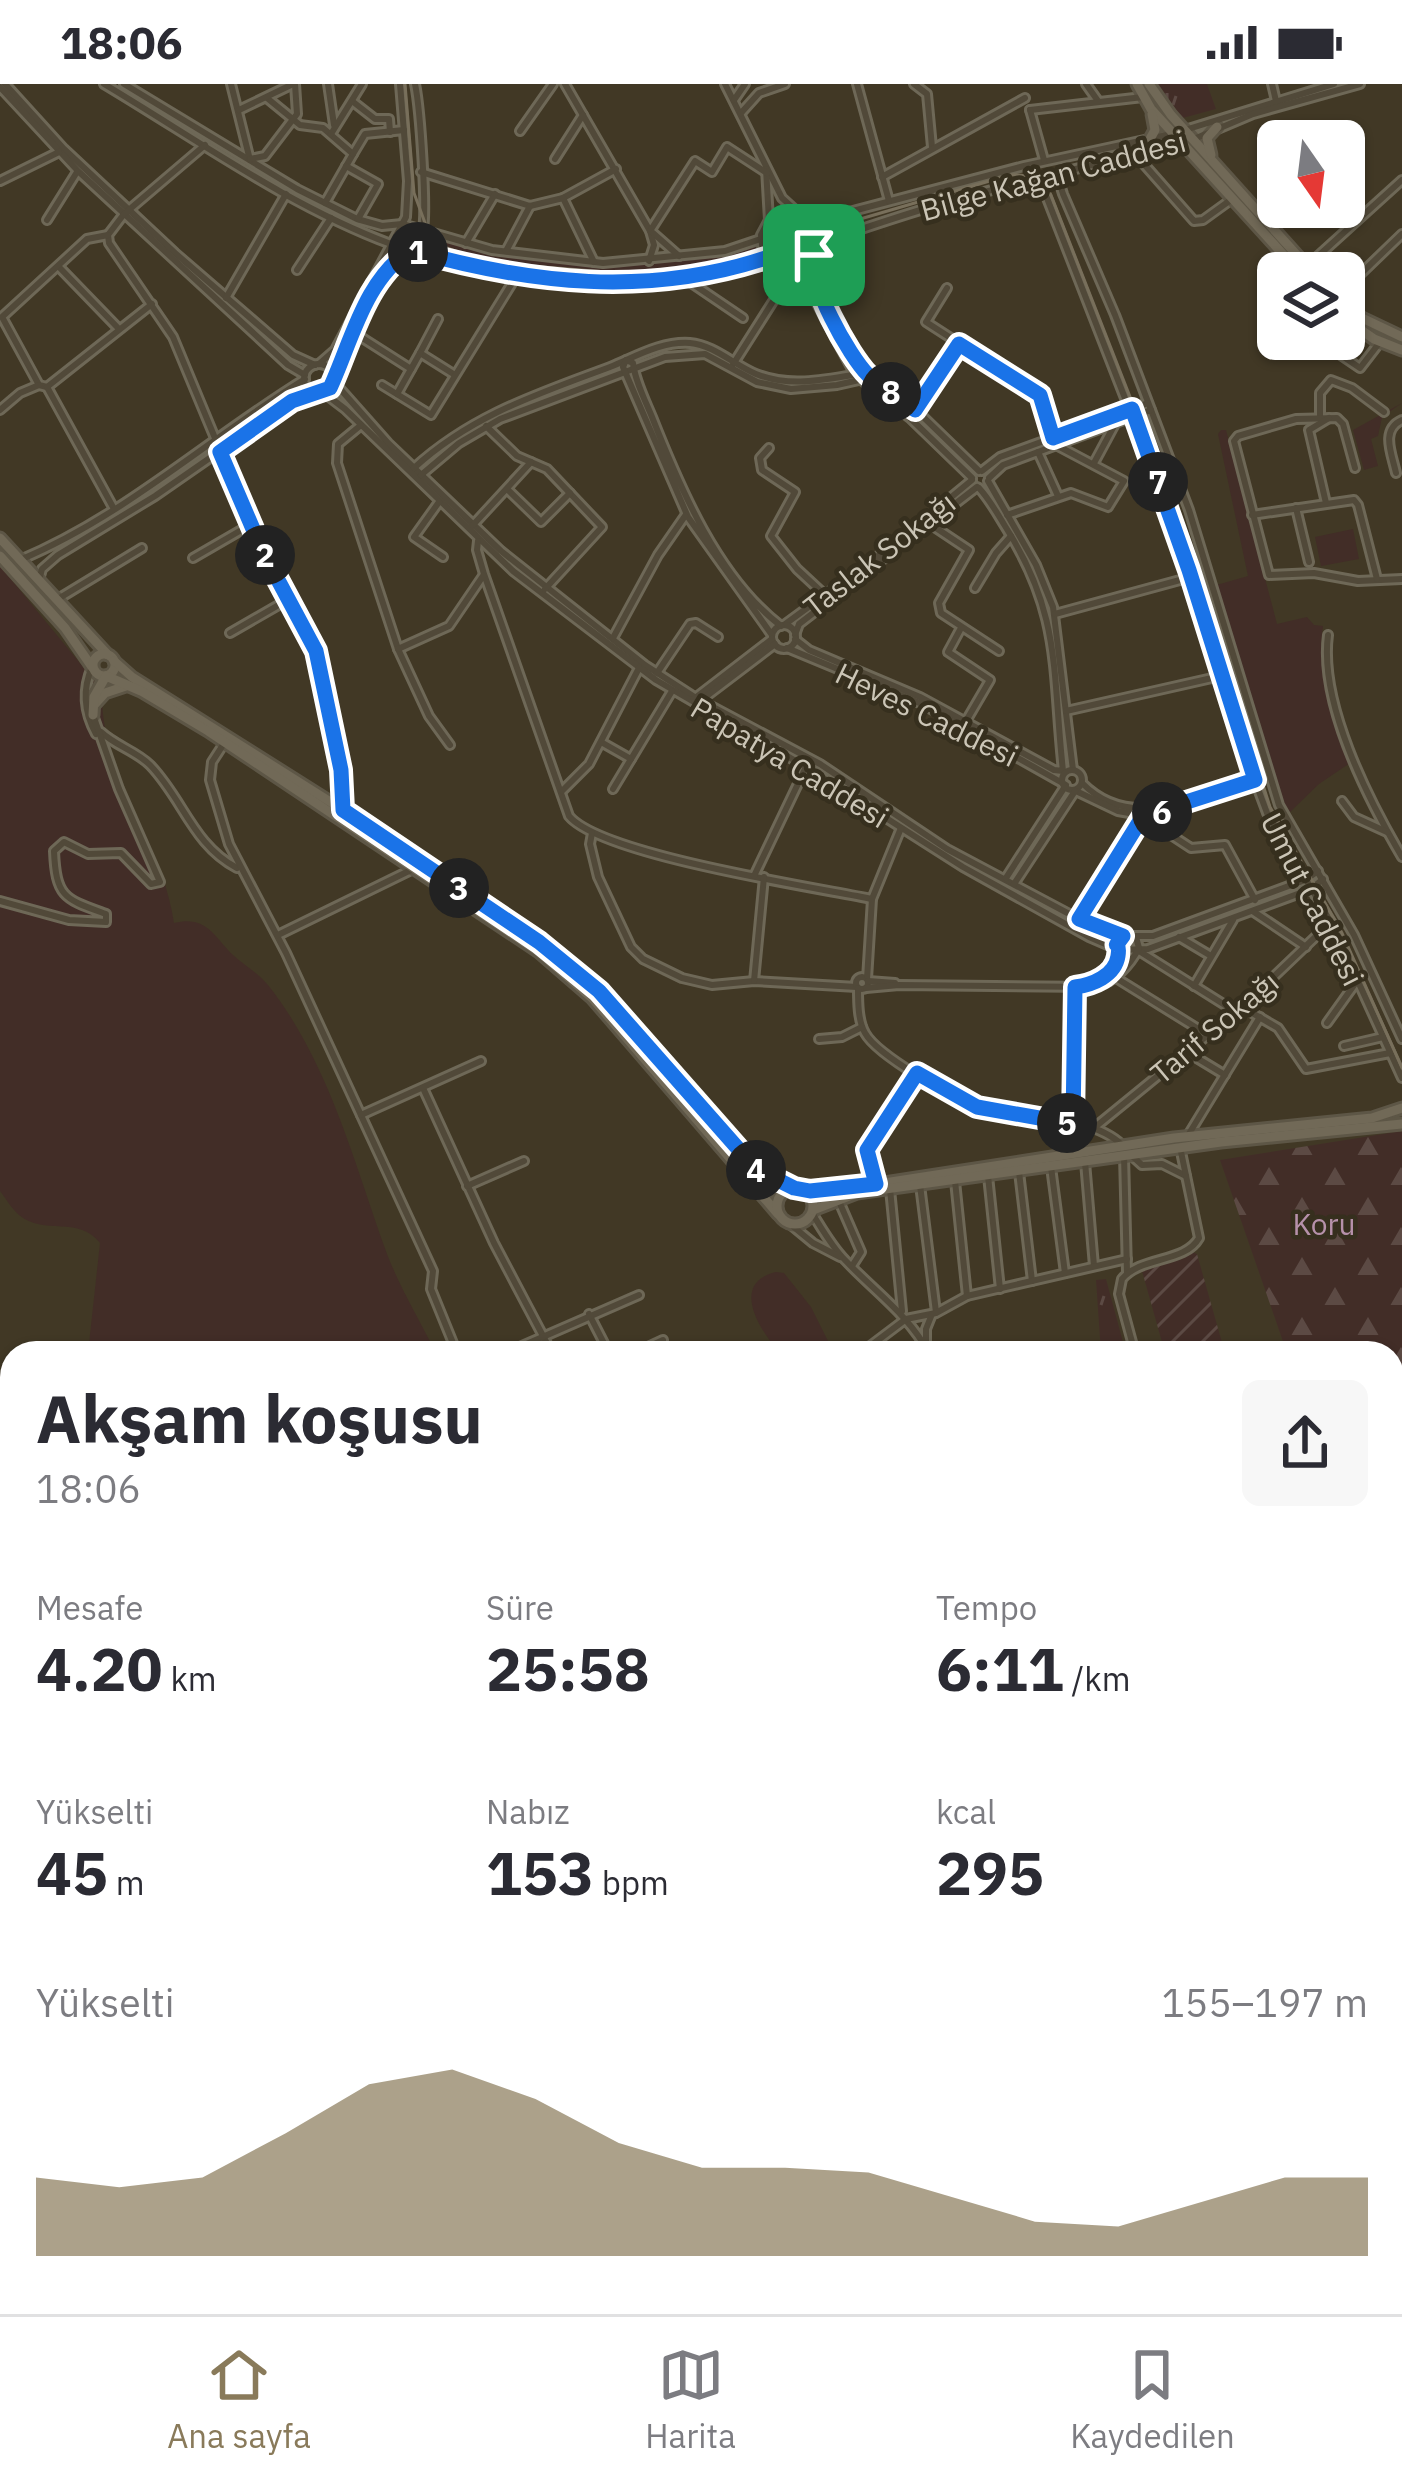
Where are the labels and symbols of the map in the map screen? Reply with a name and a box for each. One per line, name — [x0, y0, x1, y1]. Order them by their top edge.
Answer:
north arrow — [1257, 120, 1365, 228]
street label: Bilge Kağan Caddesi — [916, 121, 1190, 229]
pin — [763, 204, 865, 306]
pin: 1 — [388, 222, 448, 282]
pin: 8 — [861, 362, 921, 422]
pin: 7 — [1128, 452, 1188, 512]
street label: Taslak Sokağı — [795, 483, 963, 625]
pin: 2 — [235, 525, 295, 585]
street label: Heves Caddesi — [829, 653, 1025, 775]
street label: Papatya Caddesi — [684, 688, 896, 836]
pin: 6 — [1132, 782, 1192, 842]
street label: Umut Caddesi — [1253, 806, 1373, 992]
pin: 3 — [429, 858, 489, 918]
street label: Tarif Sokağı — [1142, 962, 1286, 1092]
pin: 5 — [1037, 1093, 1097, 1153]
pin: 4 — [726, 1140, 786, 1200]
park label: Koru — [1292, 1204, 1356, 1243]

